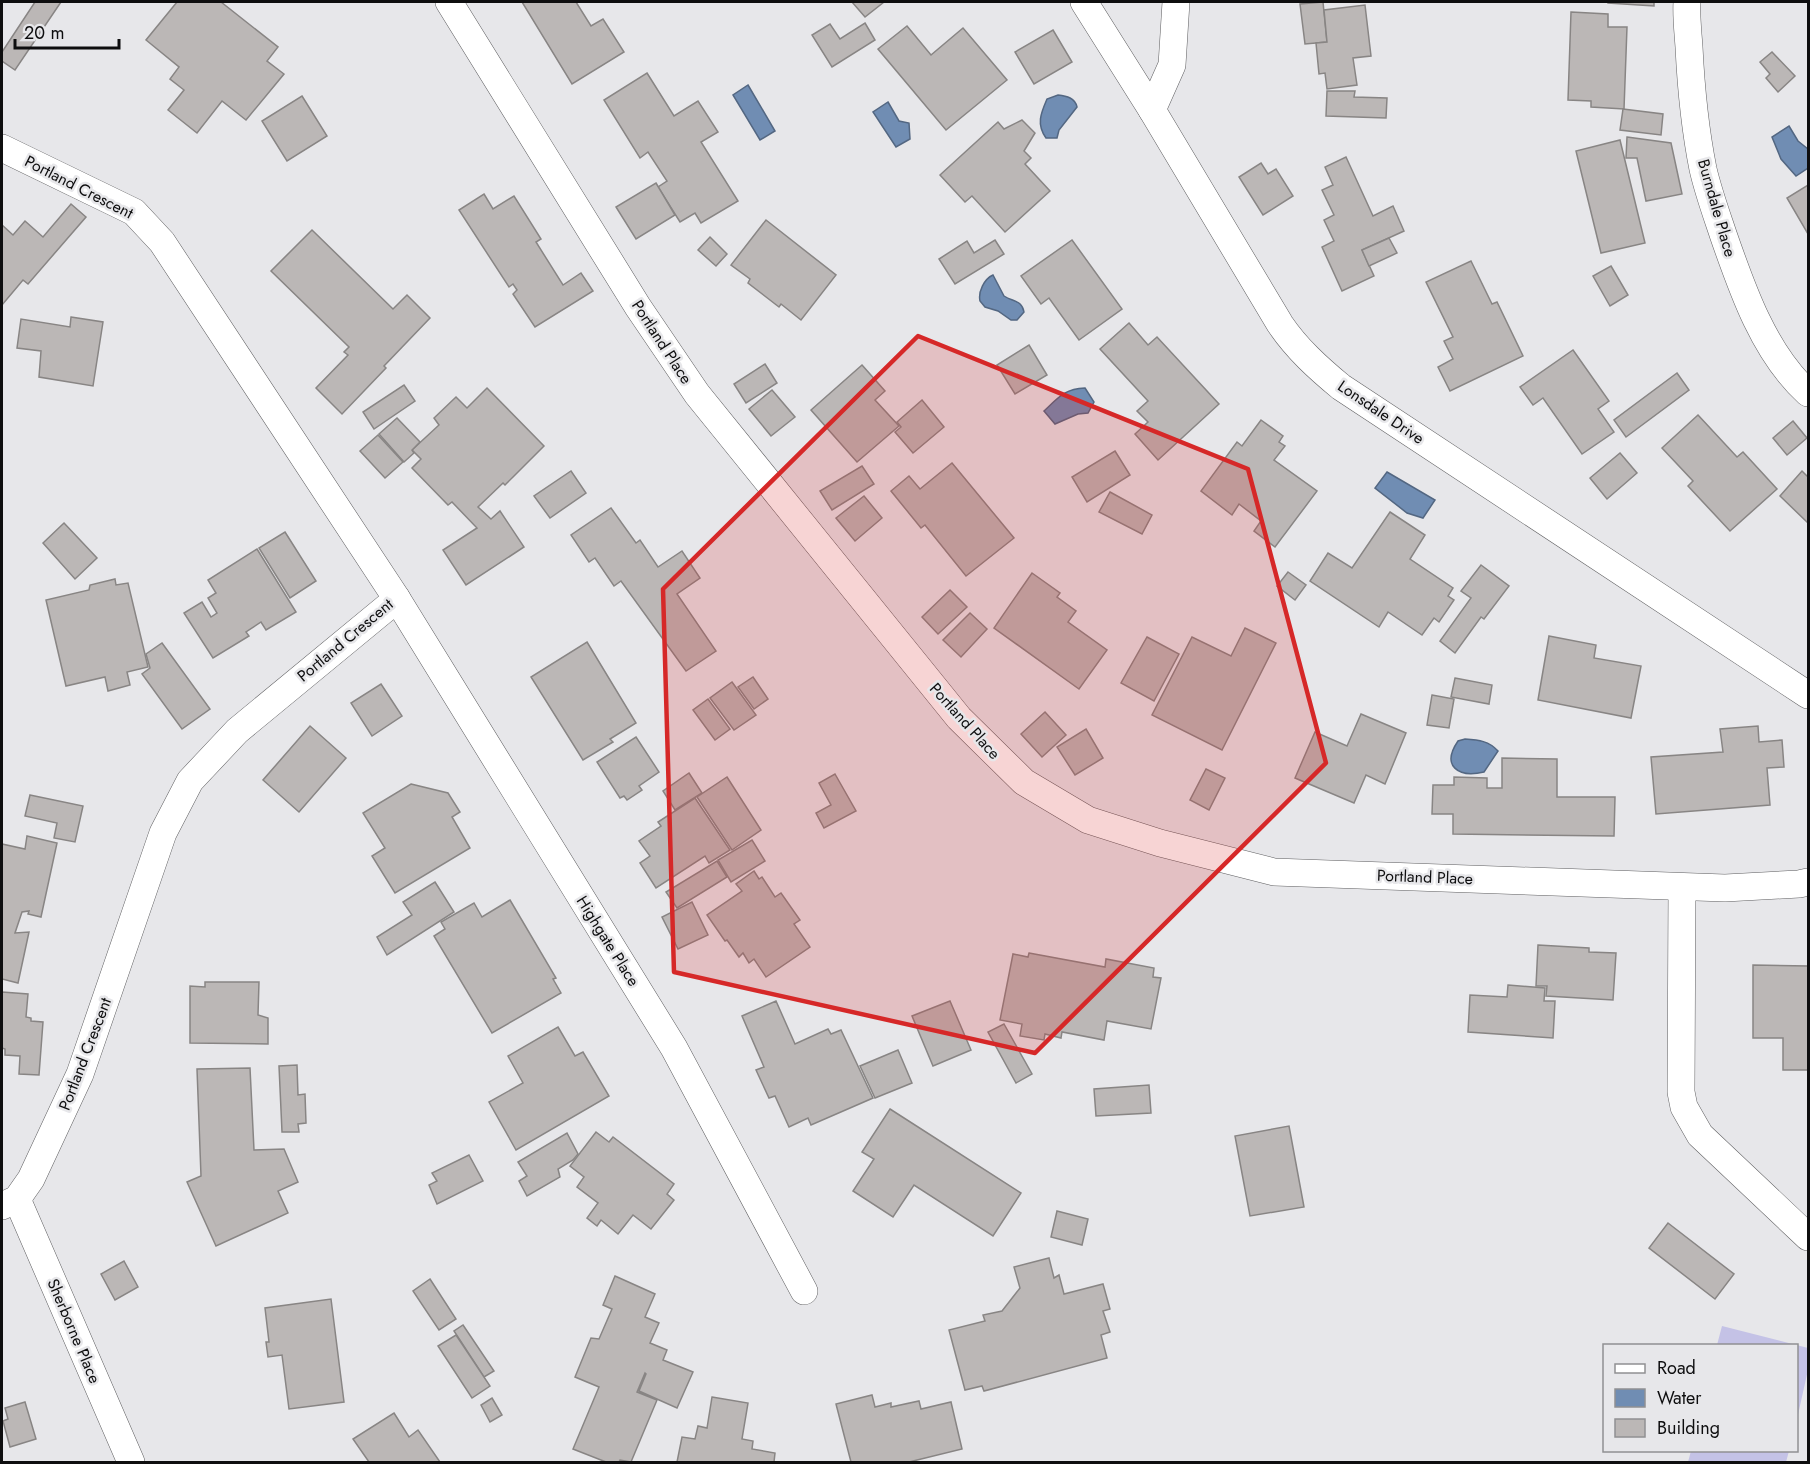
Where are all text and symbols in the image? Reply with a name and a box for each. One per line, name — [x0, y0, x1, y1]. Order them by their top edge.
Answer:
scale bar — [15, 12, 118, 50]
text: 20 m — [24, 20, 64, 46]
street label: Portland Crescent — [21, 150, 137, 224]
street label: Burndale Place — [1692, 156, 1742, 260]
street label: Portland Place — [626, 295, 698, 389]
street label: Lonsdale Drive — [1333, 375, 1429, 449]
street label: Portland Crescent — [292, 593, 398, 687]
street label: Portland Place — [924, 678, 1006, 764]
street label: Portland Place — [1377, 864, 1473, 890]
street label: Highgate Place — [571, 891, 645, 991]
street label: Portland Crescent — [53, 994, 117, 1114]
street label: Sherborne Place — [42, 1275, 106, 1387]
legend — [1603, 1344, 1798, 1452]
text: Road — [1657, 1355, 1696, 1381]
text: Water — [1657, 1385, 1702, 1411]
text: Building — [1657, 1415, 1720, 1441]

